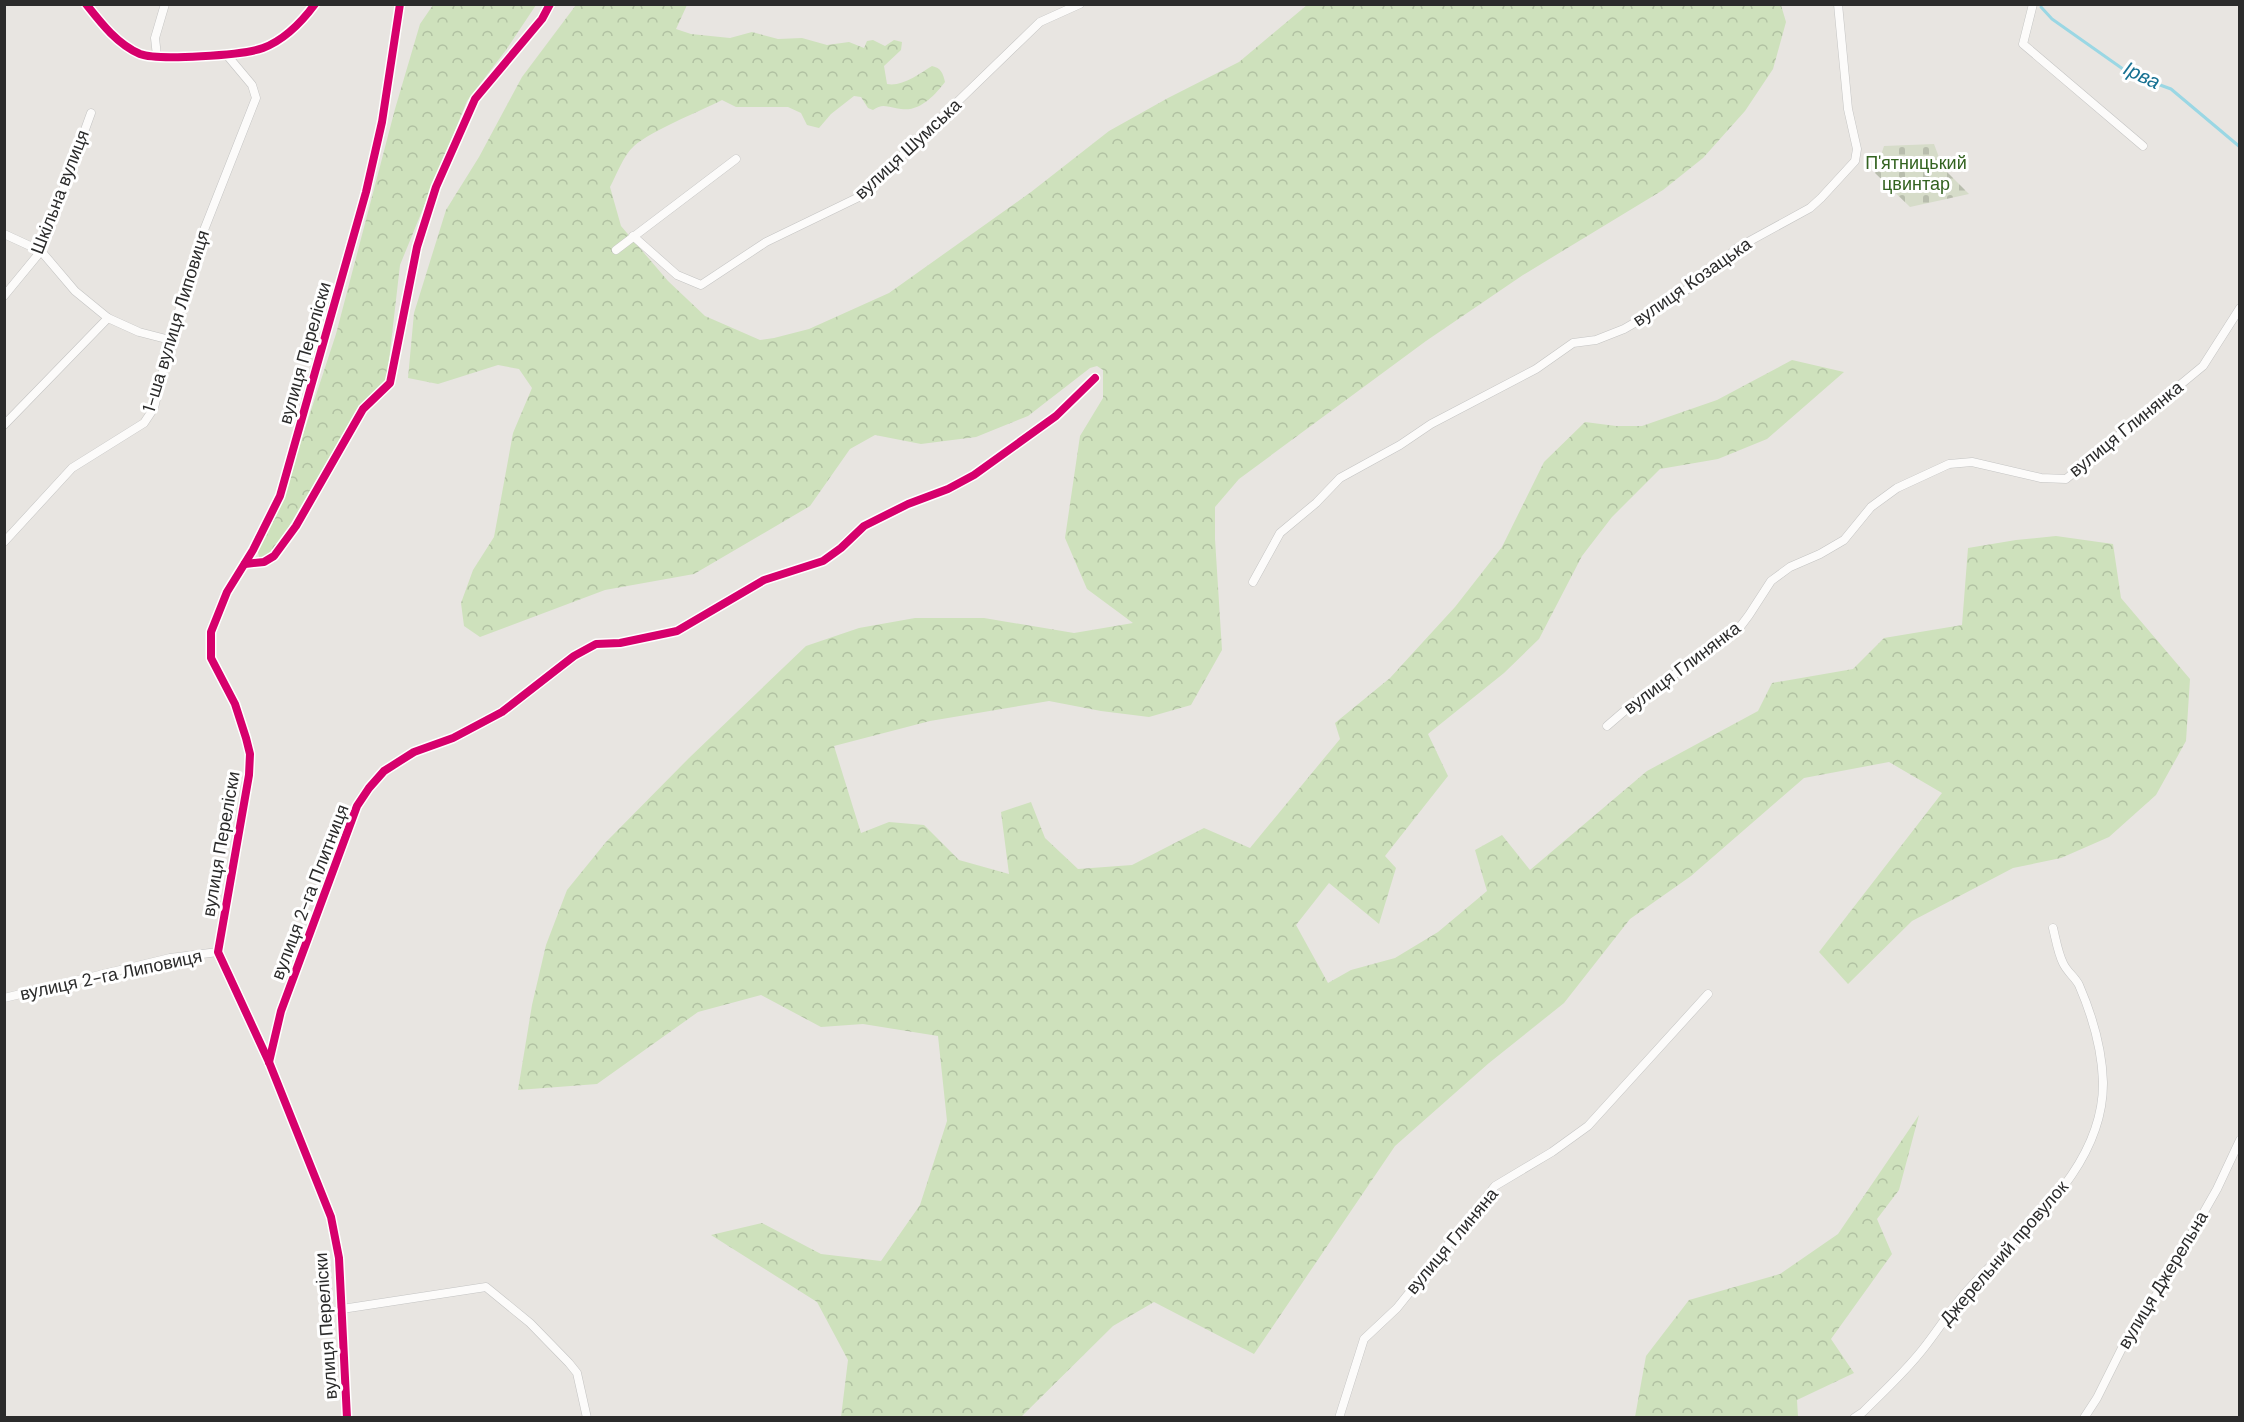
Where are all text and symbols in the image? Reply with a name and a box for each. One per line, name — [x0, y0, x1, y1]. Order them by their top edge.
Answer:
water label: Ірва — [2119, 55, 2165, 95]
street label: вулиця Шумська — [850, 93, 967, 205]
street label: Шкільна вулиця — [25, 126, 95, 258]
park label: П'ятницький цвинтар — [1865, 151, 1967, 196]
street label: 1-ша вулиця Липовиця — [137, 227, 215, 415]
street label: вулиця Козацька — [1628, 232, 1757, 332]
street label: вулиця Переліски — [273, 279, 337, 427]
street label: вулиця Глинянка — [2064, 375, 2189, 483]
street label: вулиця Глинянка — [1619, 616, 1746, 720]
street label: вулиця Переліски — [196, 770, 246, 918]
street label: вулиця 2-га Плитниця — [265, 801, 355, 983]
street label: вулиця 2-га Липовиця — [18, 944, 204, 1006]
street label: Джерельний провулок — [1934, 1175, 2074, 1331]
street label: вулиця Глиняна — [1400, 1182, 1504, 1299]
street label: вулиця Джерельна — [2112, 1206, 2214, 1353]
street label: вулиця Переліски — [309, 1252, 343, 1400]

